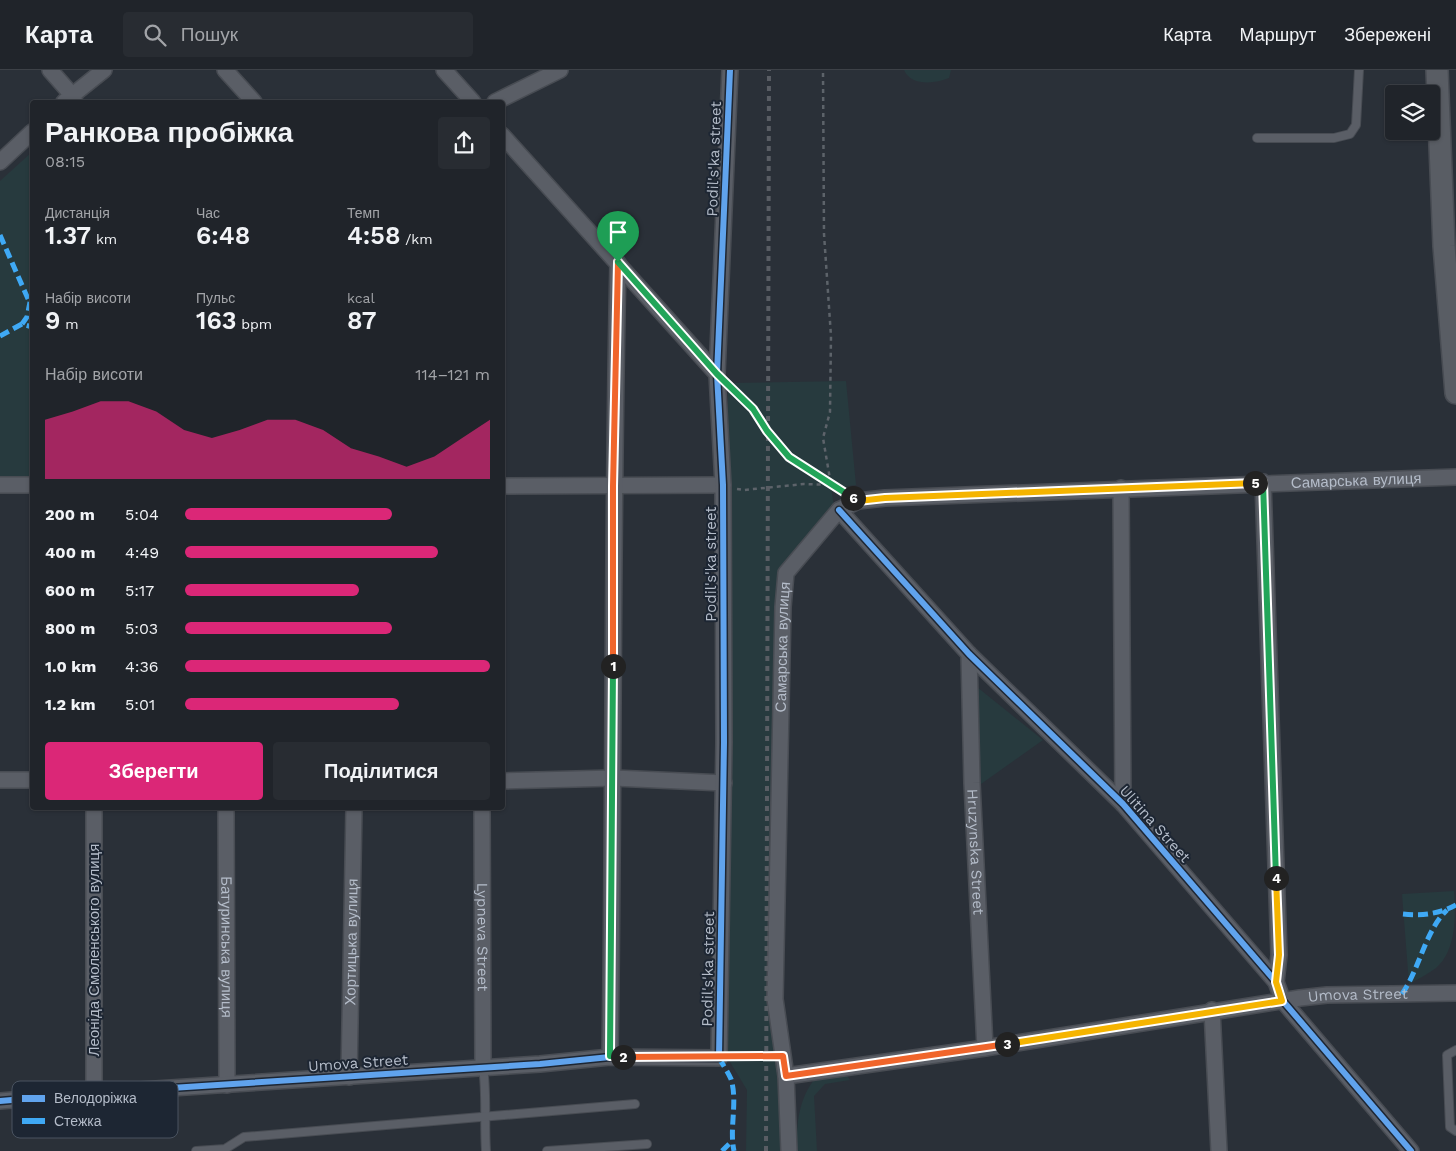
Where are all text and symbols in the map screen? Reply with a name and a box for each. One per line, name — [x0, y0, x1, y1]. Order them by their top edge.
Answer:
search box — [123, 12, 473, 57]
text: Карта — [25, 21, 93, 49]
icon: search — [141, 21, 169, 49]
text: Пошук — [181, 23, 238, 46]
text: Карта — [1163, 24, 1211, 45]
text: Маршрут — [1239, 24, 1316, 45]
text: Збережені — [1344, 24, 1431, 45]
map controls — [1385, 85, 1440, 140]
button: layers — [1385, 85, 1440, 140]
street label: Podil's'ka street — [703, 100, 725, 217]
text: Ранкова пробіжка — [45, 116, 293, 149]
button: share — [438, 117, 490, 169]
text: 08:15 — [45, 152, 85, 171]
text: Дистанція — [45, 205, 110, 221]
text: Час — [196, 205, 220, 221]
text: Темп — [347, 205, 380, 221]
pin — [597, 211, 639, 262]
icon: arrive — [604, 218, 632, 246]
text: 1.37 — [45, 221, 91, 250]
text: 6:48 — [196, 221, 250, 250]
text: 4:58 — [347, 221, 400, 250]
text: km — [91, 231, 117, 247]
text: /km — [400, 231, 433, 247]
text: Набір висоти — [45, 290, 131, 306]
text: Пульс — [196, 290, 235, 306]
text: kcal — [347, 290, 375, 306]
text: 9 — [45, 306, 60, 335]
text: 163 — [196, 306, 236, 335]
text: 87 — [347, 306, 376, 335]
text: m — [60, 316, 79, 332]
text: bpm — [236, 316, 272, 332]
text: Набір висоти — [45, 365, 143, 384]
text: 114–121 m — [415, 365, 490, 384]
street label: Самарська вулиця — [1290, 469, 1422, 492]
pin: 5 — [1242, 470, 1268, 496]
text: 5 — [1251, 475, 1260, 491]
pin: 6 — [840, 486, 866, 510]
text: 6 — [849, 490, 858, 506]
text: 200 m — [45, 505, 95, 524]
text: 5:04 — [125, 505, 159, 524]
street label: Podil's'ka street — [702, 506, 720, 622]
text: 400 m — [45, 543, 96, 562]
text: 4:49 — [125, 543, 159, 562]
text: 600 m — [45, 581, 95, 600]
text: 5:17 — [125, 581, 154, 600]
street label: Самарська вулиця — [772, 581, 794, 712]
text: 800 m — [45, 619, 95, 638]
text: 5:03 — [125, 619, 158, 638]
pin: 1 — [600, 654, 626, 678]
text: 1.0 km — [45, 657, 96, 676]
text: 4:36 — [125, 657, 159, 676]
text: 1 — [610, 658, 617, 674]
text: 1.2 km — [45, 695, 96, 714]
text: 5:01 — [125, 695, 155, 714]
button: Зберегти — [45, 742, 263, 800]
button: Поділитися — [273, 742, 490, 800]
street label: Ulitina Street — [1116, 782, 1195, 867]
street label: Hruzynska Street — [963, 788, 987, 916]
street label: Леоніда Смоленського вулиця — [85, 844, 103, 1056]
pin: 4 — [1264, 866, 1288, 890]
text: 4 — [1272, 870, 1281, 886]
street label: Батуринська вулиця — [217, 876, 236, 1018]
street label: Хортицька вулиця — [341, 878, 362, 1006]
street label: Lypneva Street — [473, 883, 492, 992]
street label: Podil's'ka street — [698, 910, 718, 1027]
street label: Umova Street — [1307, 985, 1409, 1006]
pin: 3 — [994, 1032, 1020, 1056]
text: 3 — [1003, 1036, 1012, 1052]
pin: 2 — [610, 1044, 636, 1070]
text: 2 — [619, 1049, 628, 1065]
street label: Umova Street — [308, 1050, 409, 1075]
legend — [12, 1081, 178, 1138]
text: Велодоріжка — [54, 1090, 137, 1106]
text: Стежка — [54, 1113, 102, 1129]

